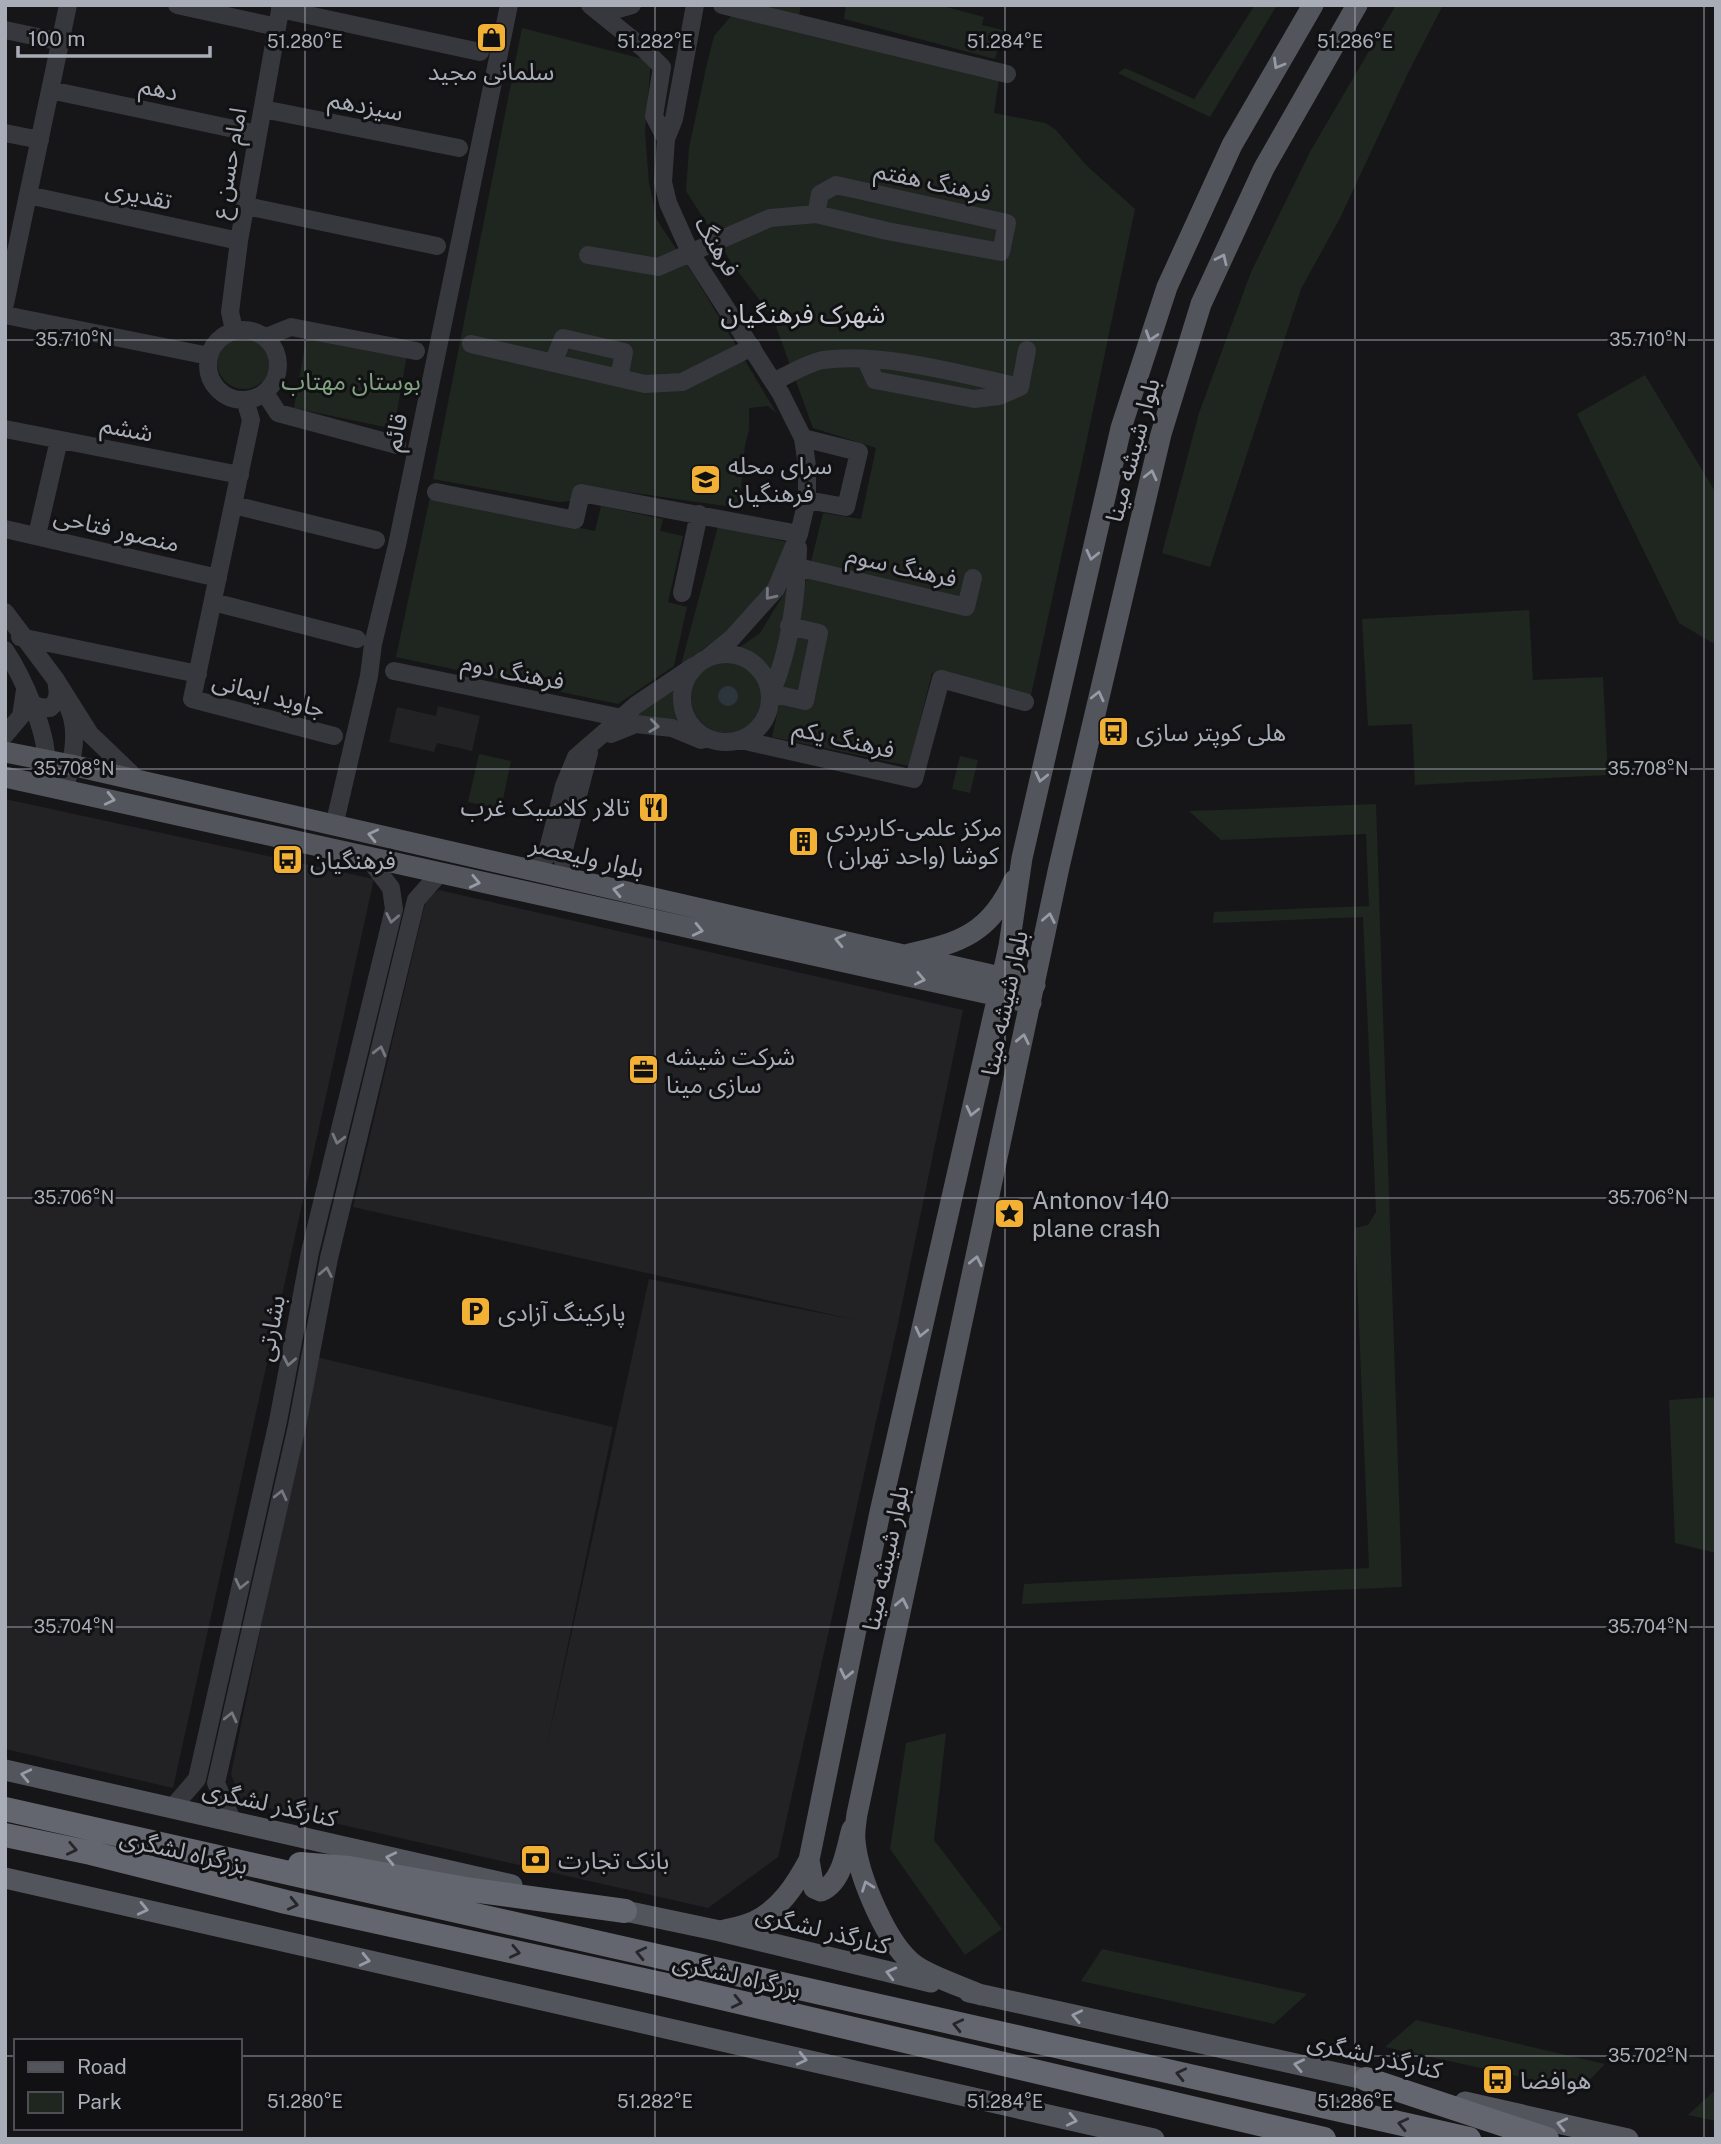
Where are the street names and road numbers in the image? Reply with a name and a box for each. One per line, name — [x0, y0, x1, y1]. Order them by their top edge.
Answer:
street label: دهم — [136, 70, 181, 110]
street label: سیزدهم — [326, 84, 406, 130]
street label: امام حسن ع — [204, 105, 257, 222]
street label: فرهنگ هفتم — [871, 155, 994, 211]
street label: تقدیری — [103, 173, 175, 216]
street label: فرهنگ — [689, 211, 746, 282]
street label: بلوار شیشه مینا — [1099, 375, 1166, 525]
street label: ششم — [98, 409, 156, 451]
street label: قائم — [377, 411, 417, 454]
street label: منصور فتاحی — [51, 501, 183, 558]
street label: فرهنگ سوم — [843, 540, 960, 597]
street label: فرهنگ دوم — [458, 647, 567, 700]
street label: جاوید ایمانی — [209, 666, 328, 723]
street label: فرهنگ یکم — [790, 713, 898, 767]
street label: بلوار ولیعصر — [526, 829, 647, 884]
street label: بلوار شیشه مینا — [975, 928, 1034, 1078]
street label: بشارتی — [250, 1293, 291, 1364]
street label: بلوار شیشه مینا — [856, 1483, 915, 1633]
street label: کنارگذر لشگری — [200, 1774, 341, 1833]
street label: بزرگراه لشگری — [117, 1823, 251, 1880]
street label: کنارگذر لشگری — [753, 1899, 894, 1960]
street label: بزرگراه لشگری — [670, 1947, 804, 2004]
street label: کنارگذر لشگری — [1305, 2026, 1446, 2085]

